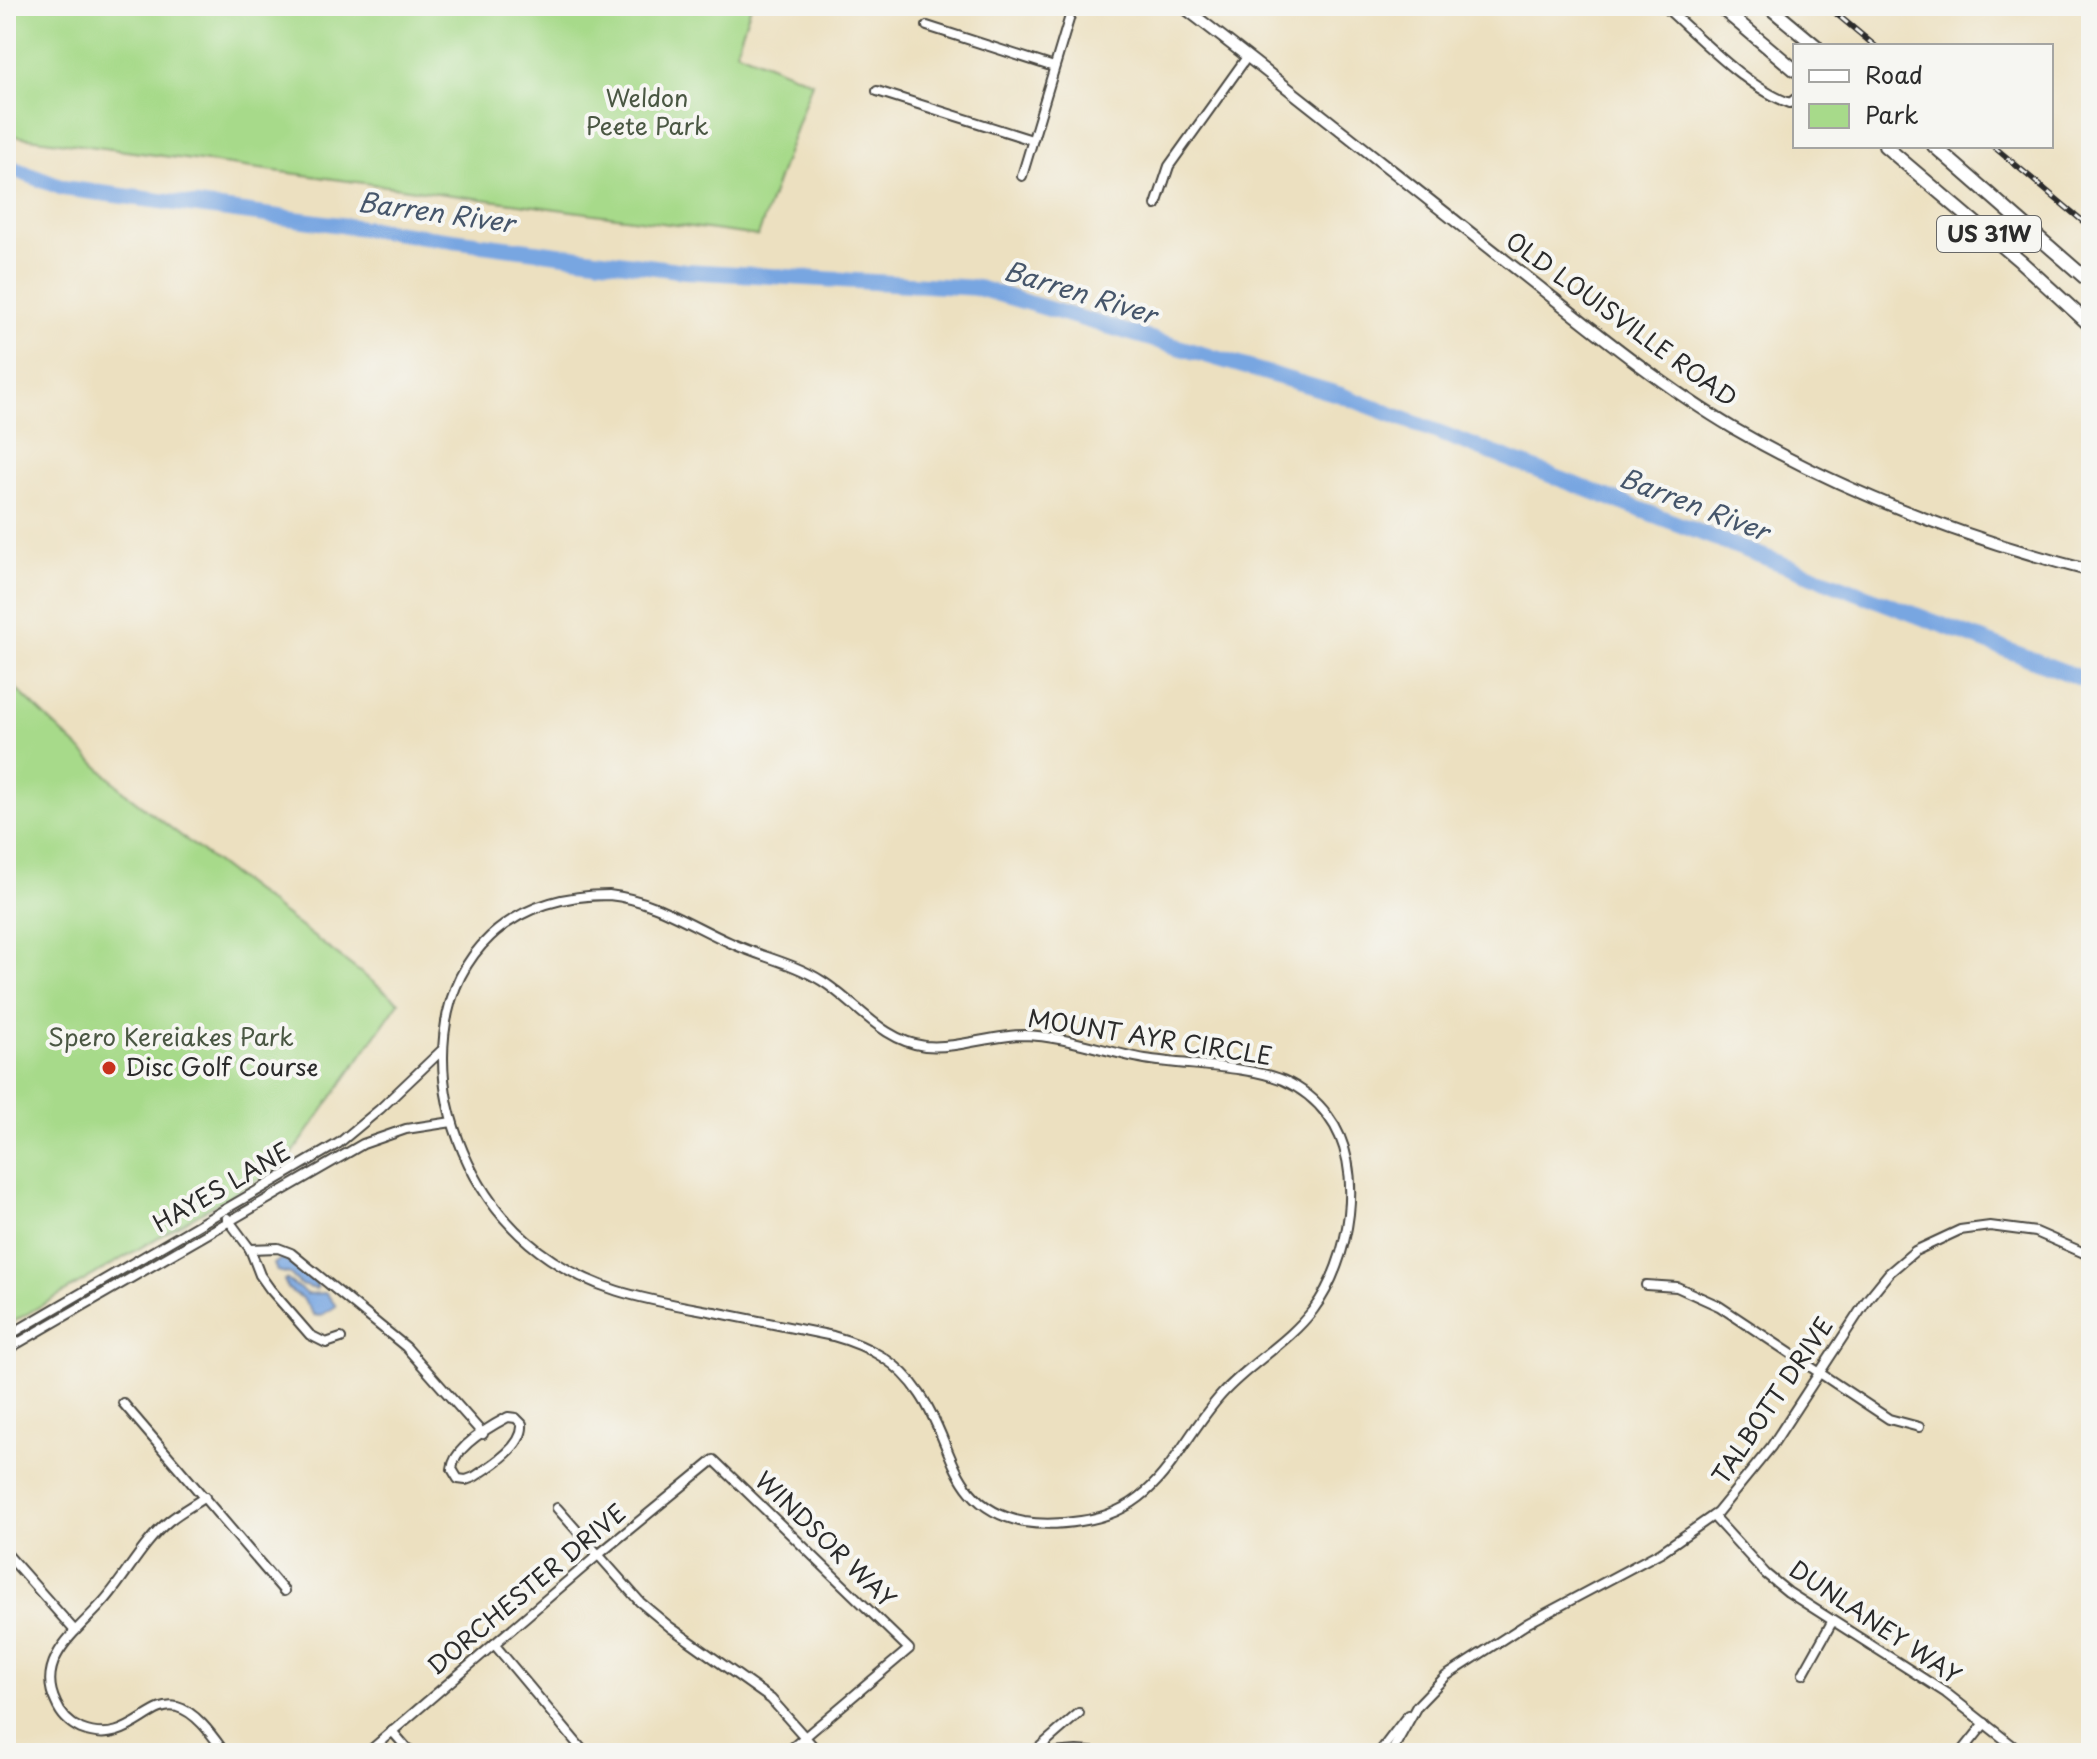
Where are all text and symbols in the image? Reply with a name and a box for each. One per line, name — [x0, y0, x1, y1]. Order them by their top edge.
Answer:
legend — [1793, 44, 2053, 148]
text: Road — [1865, 56, 1923, 92]
park label: Weldon Peete Park — [585, 79, 709, 143]
text: Park — [1865, 96, 1919, 132]
water label: Barren River — [356, 181, 520, 242]
road number: US 31W — [1937, 216, 2041, 252]
street label: OLD LOUISVILLE ROAD — [1499, 222, 1745, 415]
water label: Barren River — [1000, 250, 1164, 334]
water label: Barren River — [1614, 457, 1778, 551]
street label: MOUNT AYR CIRCLE — [1025, 999, 1275, 1073]
park label: Spero Kereiakes Park — [48, 1018, 294, 1054]
place label: Disc Golf Course — [125, 1048, 318, 1084]
marker: Disc Golf Course — [100, 1059, 118, 1077]
street label: HAYES LANE — [145, 1132, 297, 1240]
street label: TALBOTT DRIVE — [1702, 1309, 1841, 1491]
street label: WINDSOR WAY — [748, 1462, 905, 1615]
street label: DORCHESTER DRIVE — [418, 1494, 633, 1683]
street label: DUNLANEY WAY — [1783, 1550, 1969, 1692]

